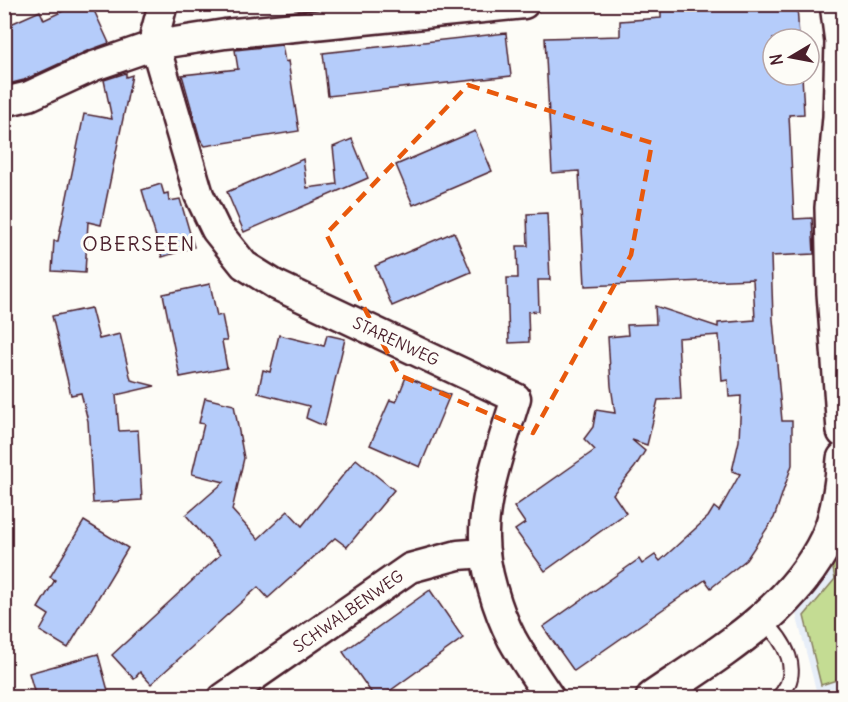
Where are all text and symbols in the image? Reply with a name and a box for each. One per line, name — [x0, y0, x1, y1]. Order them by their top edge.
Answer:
north arrow — [761, 27, 821, 87]
text: N — [765, 52, 787, 67]
district label: OBERSEEN — [82, 231, 196, 256]
street label: STARENWEG — [350, 312, 442, 370]
street label: SCHWALBENWEG — [289, 565, 407, 657]

